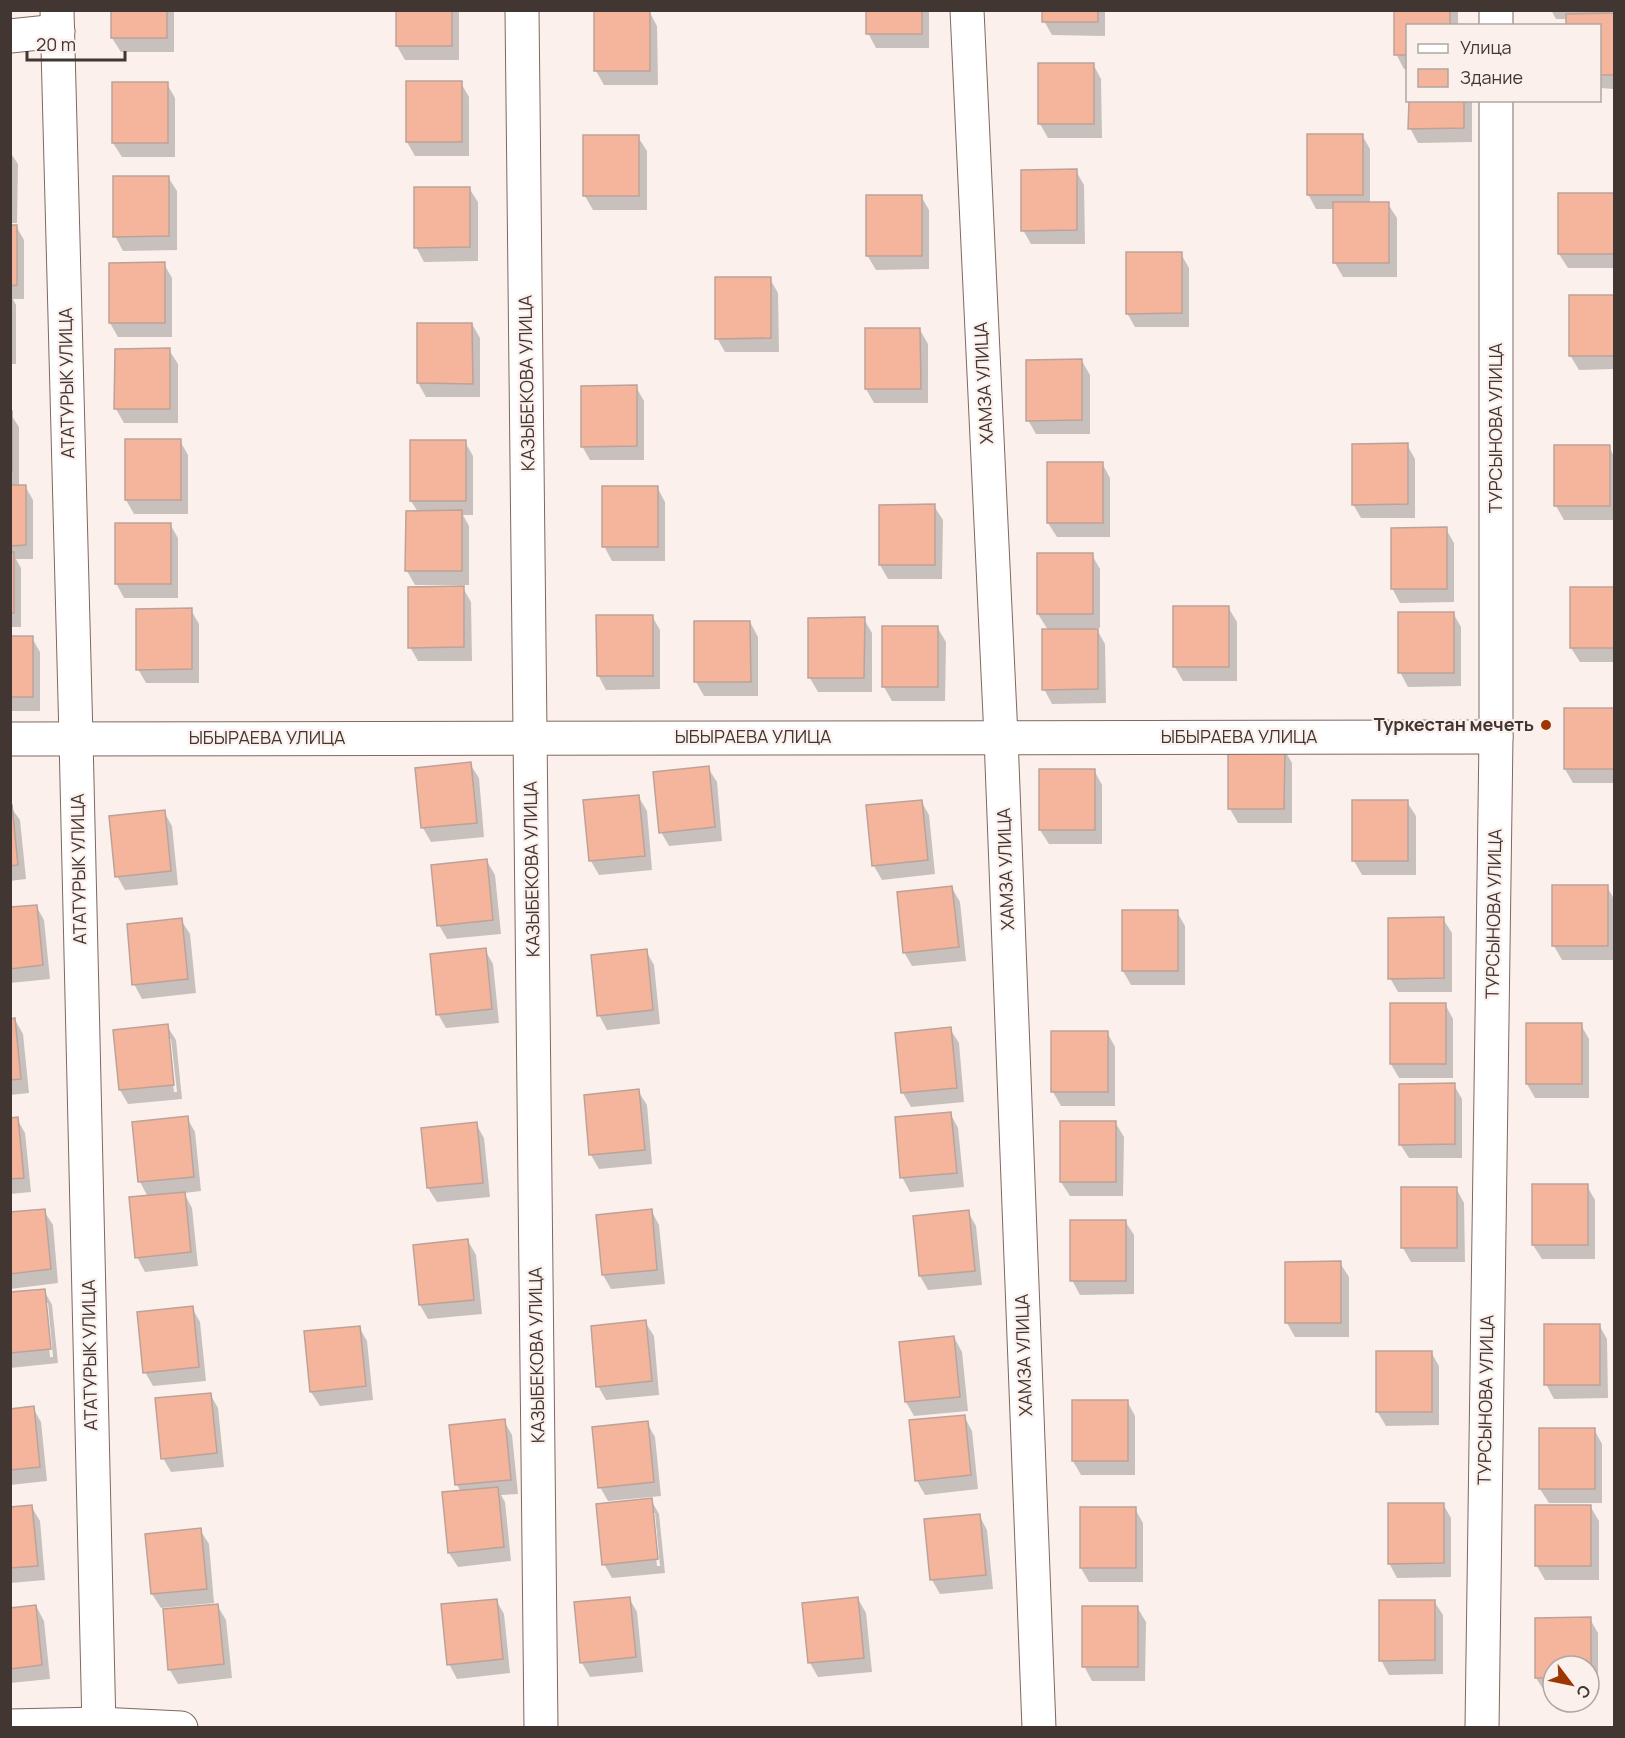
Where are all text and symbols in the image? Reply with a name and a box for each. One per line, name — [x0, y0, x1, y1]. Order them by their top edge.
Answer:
scale bar — [27, 24, 124, 62]
legend — [1406, 24, 1601, 102]
text: 20 m — [36, 32, 76, 56]
text: Улица — [1460, 35, 1512, 59]
text: Здание — [1460, 65, 1523, 89]
street label: КАЗЫБЕКОВА УЛИЦА — [512, 294, 540, 471]
street label: АТАТУРЫК УЛИЦА — [53, 307, 79, 459]
street label: ХАМЗА УЛИЦА — [968, 321, 998, 445]
street label: ТУРСЫНОВА УЛИЦА — [1483, 342, 1507, 513]
place label: Туркестан мечеть — [1374, 712, 1534, 736]
marker: Туркестан мечеть — [1539, 718, 1553, 732]
street label: ЫБЫРАЕВА УЛИЦА — [675, 724, 832, 748]
street label: ЫБЫРАЕВА УЛИЦА — [1161, 724, 1318, 748]
street label: ЫБЫРАЕВА УЛИЦА — [189, 725, 346, 749]
street label: КАЗЫБЕКОВА УЛИЦА — [517, 780, 545, 957]
street label: АТАТУРЫК УЛИЦА — [65, 793, 91, 945]
street label: ХАМЗА УЛИЦА — [991, 807, 1019, 931]
street label: ТУРСЫНОВА УЛИЦА — [1480, 828, 1506, 999]
street label: КАЗЫБЕКОВА УЛИЦА — [522, 1266, 550, 1443]
street label: АТАТУРЫК УЛИЦА — [76, 1279, 102, 1431]
street label: ХАМЗА УЛИЦА — [1009, 1293, 1037, 1417]
street label: ТУРСЫНОВА УЛИЦА — [1472, 1314, 1498, 1485]
north arrow — [1541, 1654, 1601, 1714]
text: С — [1571, 1681, 1596, 1703]

